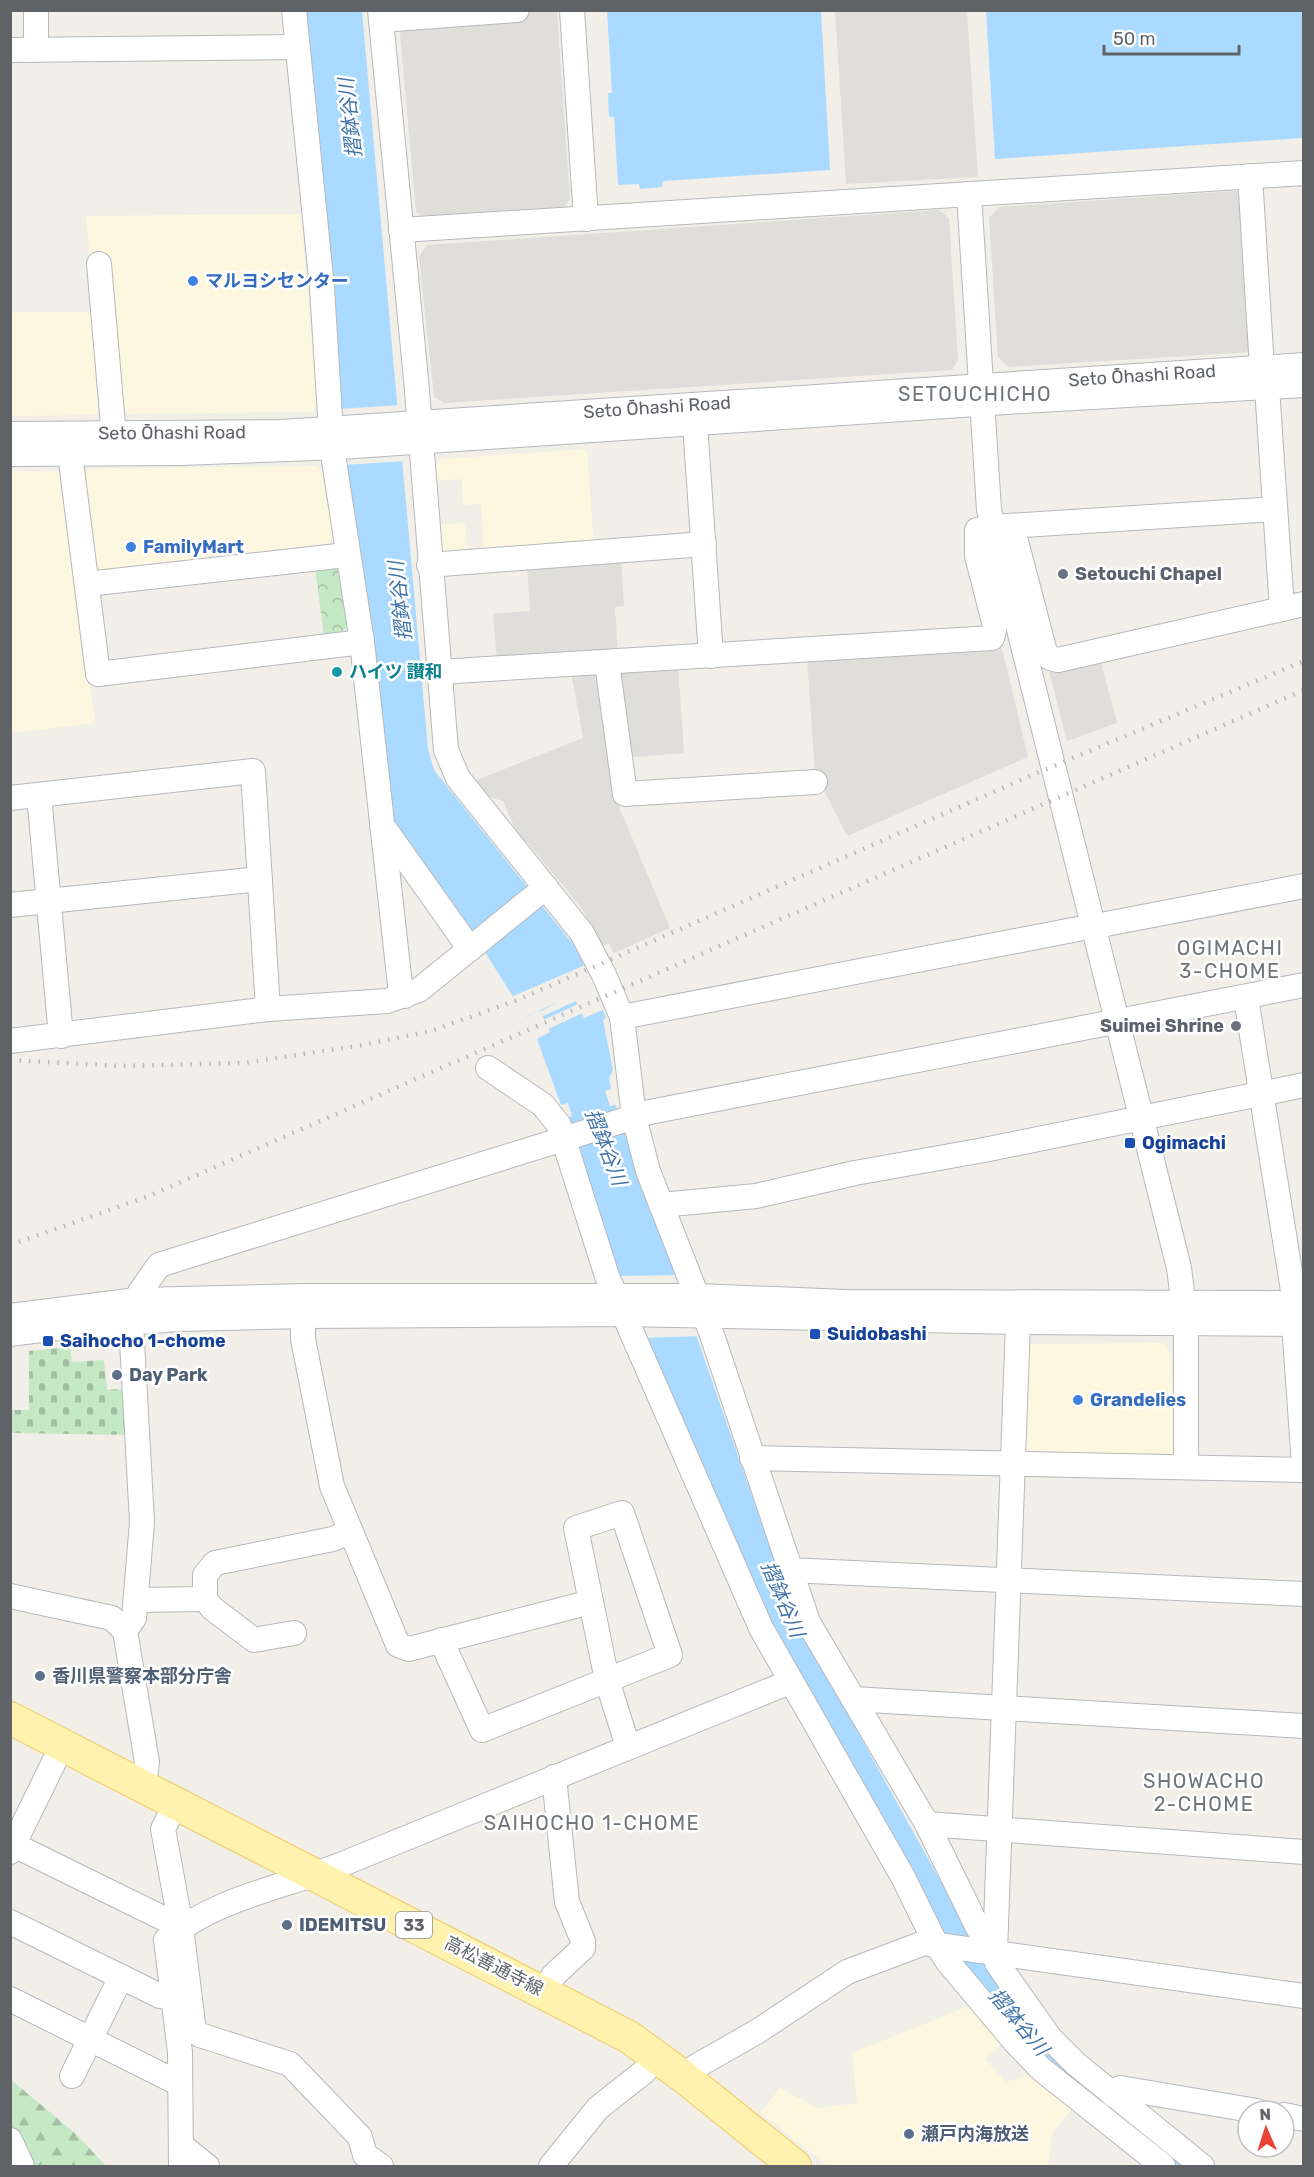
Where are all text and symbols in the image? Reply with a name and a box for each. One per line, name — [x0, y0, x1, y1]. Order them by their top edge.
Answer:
scale bar — [1104, 18, 1239, 56]
text: 50 m — [1113, 28, 1156, 50]
water label: 摺鉢谷川 — [334, 75, 366, 159]
place label: マルヨシセンター — [205, 270, 349, 292]
marker: マルヨシセンター — [186, 274, 200, 288]
street label: Seto Ōhashi Road — [1068, 360, 1217, 391]
district label: SETOUCHICHO — [898, 382, 1052, 406]
street label: Seto Ōhashi Road — [583, 392, 732, 423]
street label: Seto Ōhashi Road — [98, 421, 246, 444]
place label: FamilyMart — [143, 536, 244, 558]
marker: FamilyMart — [124, 540, 138, 554]
water label: 摺鉢谷川 — [384, 558, 416, 642]
place label: Setouchi Chapel — [1075, 563, 1222, 585]
marker: Setouchi Chapel — [1056, 567, 1070, 581]
place label: ハイツ 讃和 — [349, 661, 442, 683]
marker: ハイツ 讃和 — [330, 665, 344, 679]
district label: OGIMACHI 3-CHOME — [1177, 936, 1283, 983]
place label: Suimei Shrine — [1100, 1015, 1224, 1037]
marker: Suimei Shrine — [1229, 1019, 1243, 1033]
water label: 摺鉢谷川 — [580, 1105, 632, 1191]
place label: Ogimachi — [1142, 1132, 1226, 1154]
marker: Ogimachi — [1123, 1136, 1137, 1150]
place label: Suidobashi — [827, 1323, 927, 1345]
marker: Suidobashi — [808, 1327, 822, 1341]
place label: Saihocho 1-chome — [60, 1330, 226, 1352]
marker: Saihocho 1-chome — [41, 1334, 55, 1348]
place label: Day Park — [129, 1364, 208, 1386]
marker: Day Park — [110, 1368, 124, 1382]
place label: Grandelies — [1090, 1389, 1186, 1411]
marker: Grandelies — [1071, 1393, 1085, 1407]
water label: 摺鉢谷川 — [756, 1557, 810, 1642]
place label: 香川県警察本部分庁舎 — [52, 1665, 232, 1687]
marker: 香川県警察本部分庁舎 — [33, 1669, 47, 1683]
district label: SHOWACHO 2-CHOME — [1143, 1769, 1265, 1816]
district label: SAIHOCHO 1-CHOME — [484, 1811, 700, 1835]
road number: 33 — [396, 1912, 432, 1938]
place label: IDEMITSU — [299, 1914, 386, 1936]
marker: IDEMITSU — [280, 1918, 294, 1932]
street label: 高松善通寺線 — [441, 1932, 547, 2000]
water label: 摺鉢谷川 — [984, 1984, 1055, 2062]
north arrow — [1236, 2099, 1296, 2159]
text: N — [1259, 2105, 1271, 2124]
place label: 瀬戸内海放送 — [921, 2123, 1029, 2145]
marker: 瀬戸内海放送 — [902, 2127, 916, 2141]

